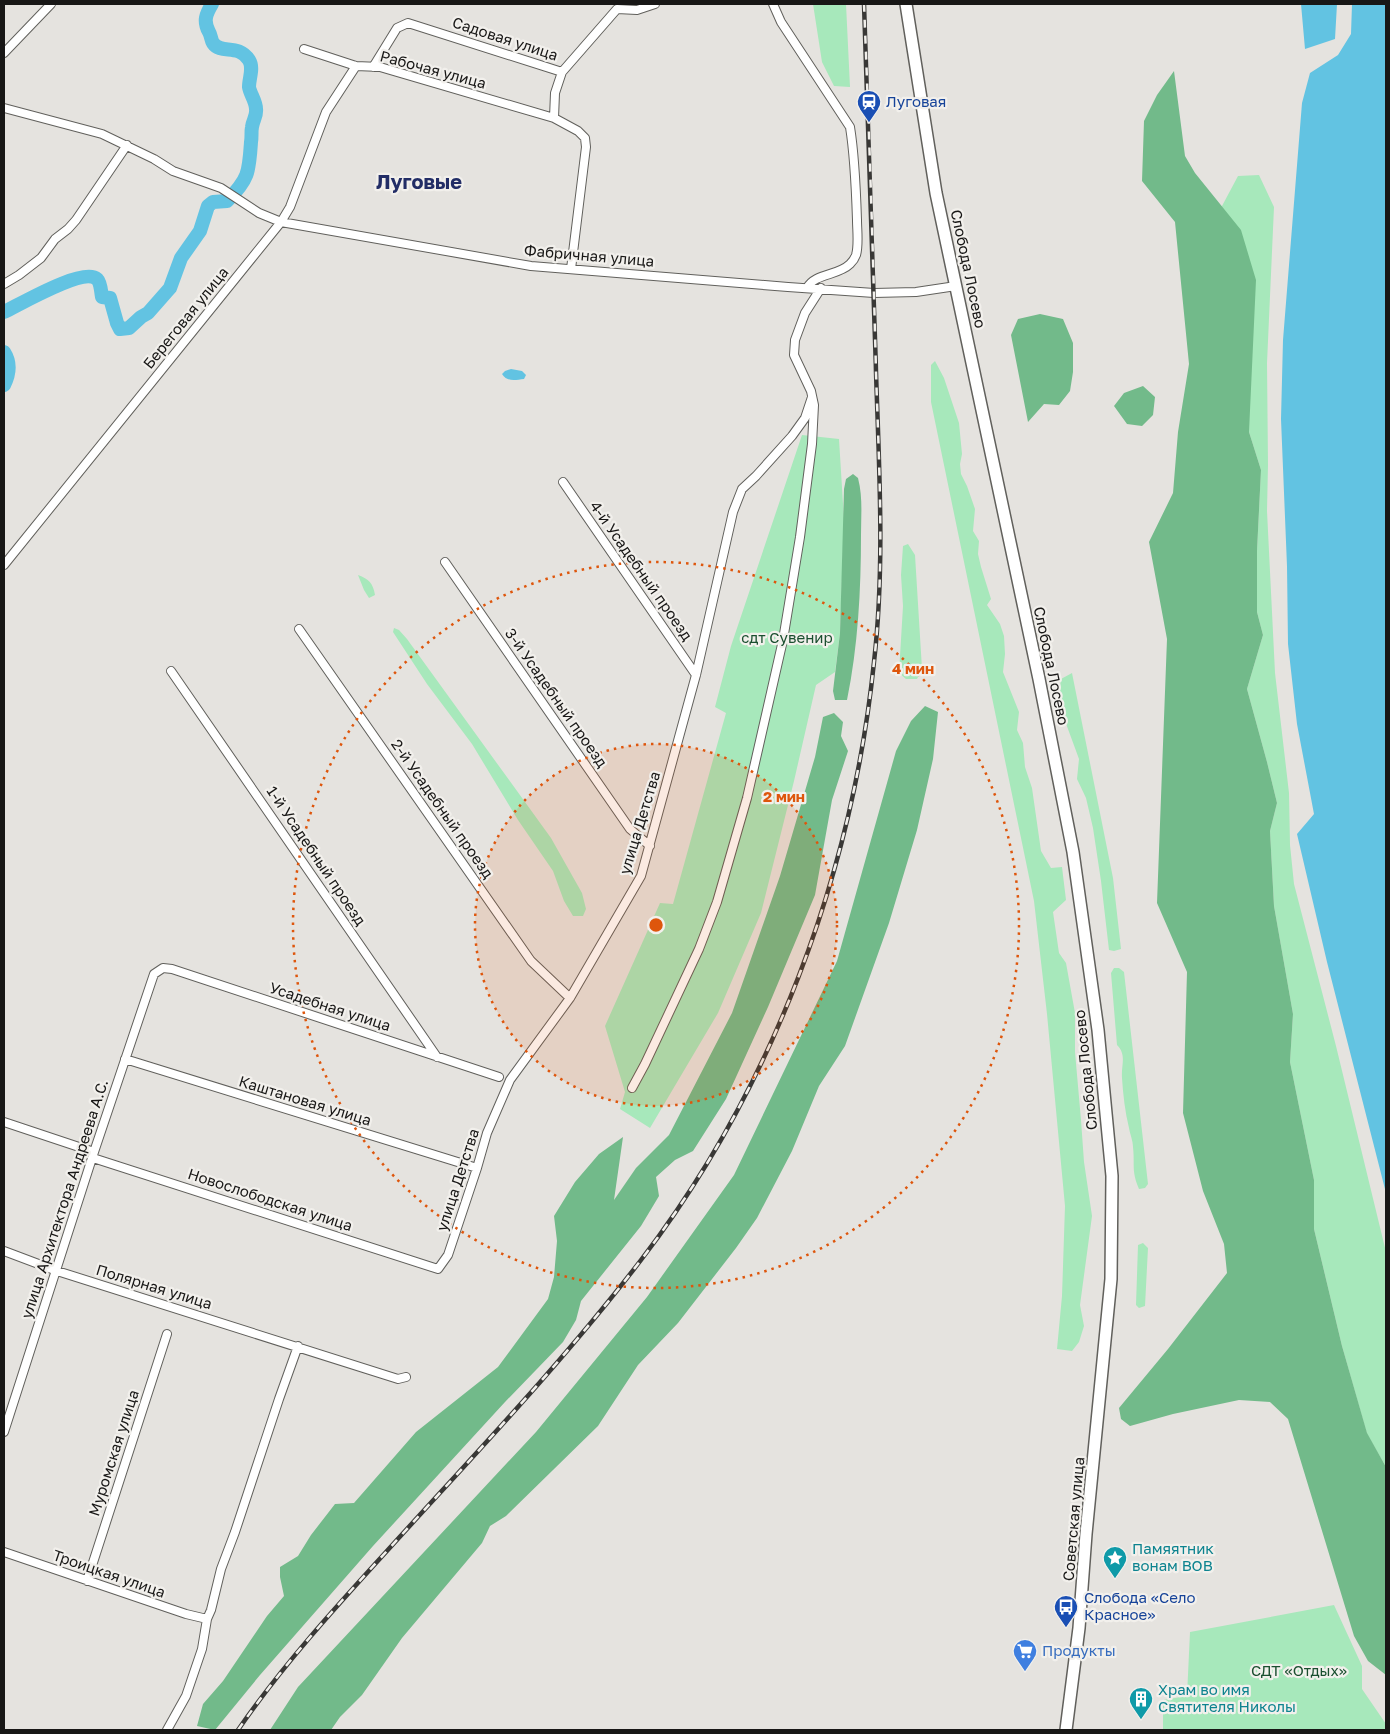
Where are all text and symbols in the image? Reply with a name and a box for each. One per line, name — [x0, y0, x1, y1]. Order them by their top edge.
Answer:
street label: Садовая улица — [450, 13, 560, 64]
street label: Рабочая улица — [378, 46, 488, 92]
station icon: Луговая — [856, 89, 882, 123]
place label: Луговая — [886, 92, 946, 110]
district label: Луговые — [376, 169, 462, 193]
street label: Слобода Лосево — [948, 208, 990, 330]
street label: Фабричная улица — [523, 240, 655, 270]
street label: Береговая улица — [139, 263, 232, 372]
street label: 4-й Усадебный проезд — [587, 497, 697, 644]
street label: Слобода Лосево — [1031, 605, 1073, 727]
street label: 3-й Усадебный проезд — [502, 624, 612, 770]
park label: сдт Сувенир — [741, 628, 833, 646]
text: 4 мин — [892, 659, 934, 677]
street label: 2-й Усадебный проезд — [388, 735, 498, 881]
street label: улица Детства — [615, 769, 663, 876]
street label: 1-й Усадебный проезд — [263, 782, 370, 929]
text: 2 мин — [763, 787, 805, 805]
centre of rings — [647, 916, 665, 934]
street label: Усадебная улица — [267, 978, 393, 1034]
street label: Слобода Лосево — [1070, 1009, 1100, 1131]
street label: Каштановая улица — [237, 1071, 374, 1129]
street label: улица Архитектора Андреева А.С. — [17, 1077, 111, 1321]
street label: улица Детства — [432, 1126, 482, 1233]
street label: Новослободская улица — [186, 1164, 355, 1234]
street label: Полярная улица — [94, 1260, 215, 1312]
street label: Муромская улица — [84, 1387, 142, 1518]
street label: Советская улица — [1059, 1456, 1087, 1582]
place label: Памяятник вонам ВОВ — [1132, 1539, 1214, 1574]
street label: Троицкая улица — [51, 1545, 168, 1601]
place icon: Памяятник вонам ВОВ — [1102, 1545, 1128, 1579]
place label: Слобода «Село Красное» — [1084, 1588, 1196, 1623]
bus stop icon: Слобода «Село Красное» — [1053, 1594, 1079, 1628]
supermarket icon: Продукты — [1012, 1638, 1038, 1672]
place label: Продукты — [1042, 1641, 1116, 1659]
park label: СДТ «Отдых» — [1251, 1661, 1347, 1679]
place label: Храм во имя Святителя Николы — [1158, 1680, 1296, 1715]
building icon: Храм во имя Святителя Николы — [1128, 1686, 1154, 1720]

